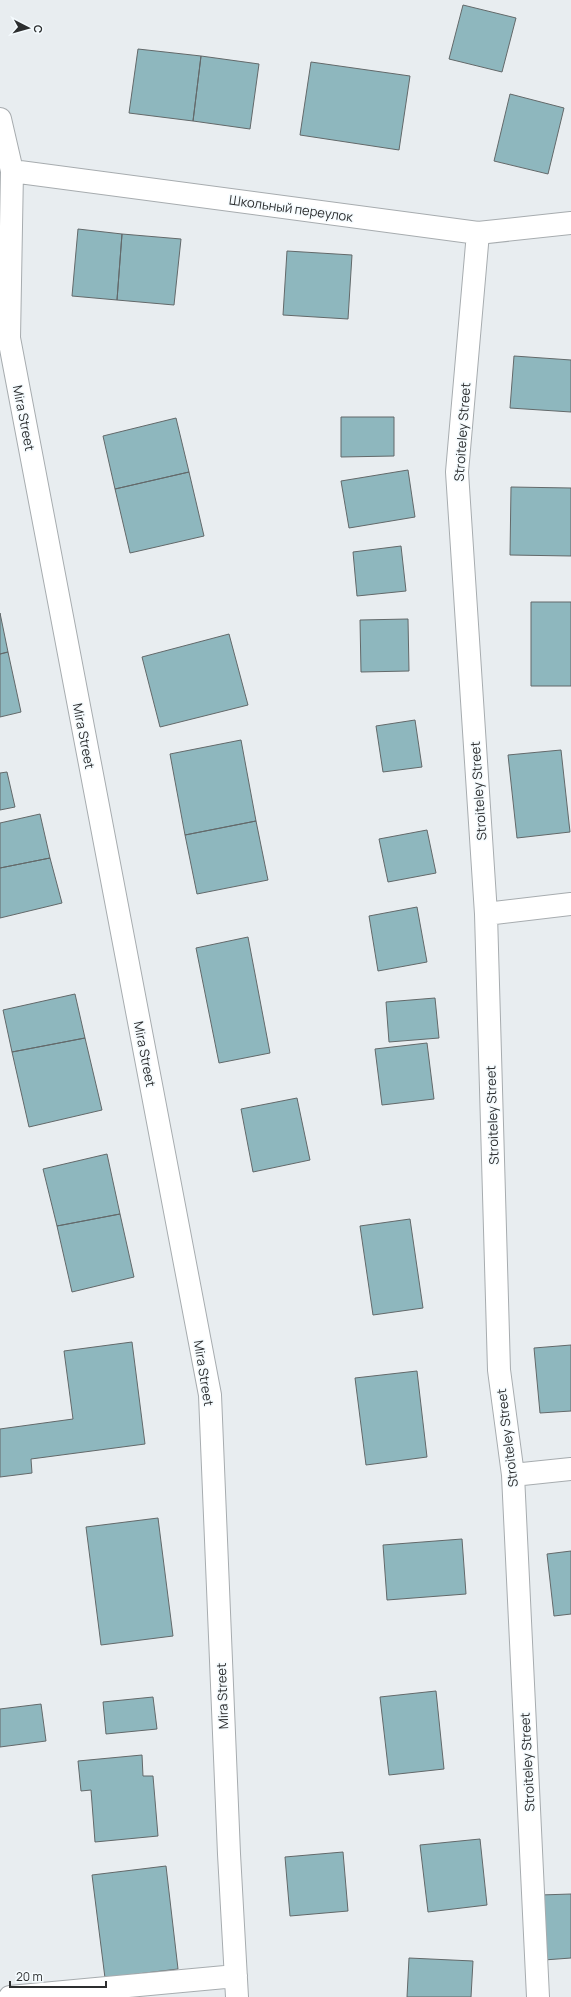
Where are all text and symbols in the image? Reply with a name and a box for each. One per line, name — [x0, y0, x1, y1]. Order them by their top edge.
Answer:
north arrow — [8, 8, 48, 48]
text: С — [31, 24, 46, 34]
street label: Школьный переулок — [228, 190, 355, 226]
street label: Stroiteley Street — [450, 382, 474, 482]
street label: Mira Street — [9, 384, 39, 452]
street label: Mira Street — [69, 702, 99, 770]
street label: Stroiteley Street — [466, 741, 490, 841]
street label: Mira Street — [130, 1020, 160, 1088]
street label: Stroiteley Street — [481, 1065, 503, 1165]
street label: Mira Street — [190, 1339, 218, 1407]
street label: Stroiteley Street — [492, 1388, 522, 1488]
street label: Mira Street — [212, 1663, 232, 1729]
street label: Stroiteley Street — [515, 1712, 539, 1812]
scale bar — [10, 1963, 106, 1989]
text: 20 m — [16, 1968, 43, 1985]

